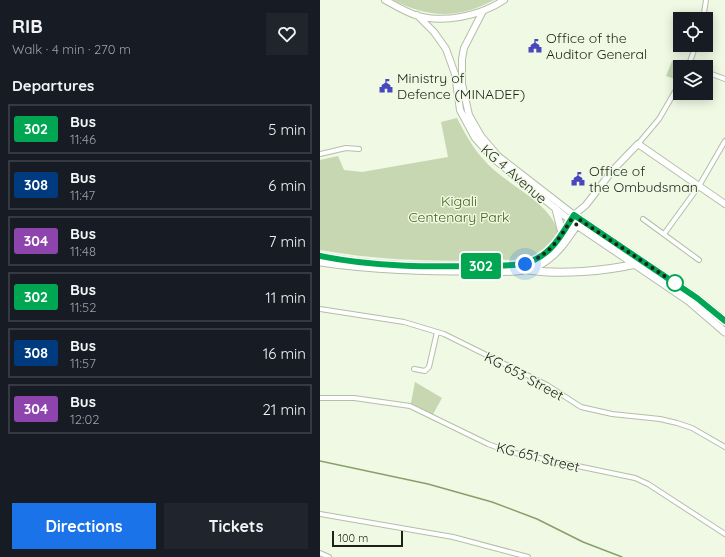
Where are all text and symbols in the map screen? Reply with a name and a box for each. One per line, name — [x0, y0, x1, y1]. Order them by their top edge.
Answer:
map controls — [673, 12, 713, 100]
button: locate — [673, 12, 713, 52]
button: heart — [266, 13, 308, 55]
text: RIB — [12, 14, 43, 38]
place label: Office of the Auditor General — [546, 29, 647, 63]
public building icon: Office of the Auditor General — [527, 38, 543, 54]
text: Walk · 4 min · 270 m — [12, 41, 131, 57]
button: layers — [673, 60, 713, 100]
place label: Ministry of Defence (MINADEF) — [397, 69, 525, 103]
text: Departures — [12, 76, 94, 95]
public building icon: Ministry of Defence (MINADEF) — [378, 78, 394, 94]
text: Bus — [70, 112, 96, 131]
text: 302 — [24, 120, 48, 138]
text: 5 min — [268, 120, 306, 139]
text: 11:46 — [70, 131, 96, 147]
street label: KG 4 Avenue — [477, 140, 551, 208]
place label: Office of the Ombudsman — [589, 162, 698, 196]
text: Bus — [70, 168, 96, 187]
public building icon: Office of the Ombudsman — [570, 171, 586, 187]
text: 308 — [24, 176, 48, 194]
text: 6 min — [268, 176, 306, 195]
text: 11:47 — [70, 187, 95, 203]
park label: Kigali Centenary Park — [408, 192, 510, 226]
text: Bus — [70, 224, 96, 243]
text: 304 — [24, 232, 48, 250]
text: 7 min — [269, 232, 306, 251]
text: 11:48 — [70, 243, 96, 259]
line badge: 302 — [458, 253, 504, 279]
your location — [515, 254, 535, 274]
text: 302 — [469, 257, 493, 275]
unlabelled marker — [666, 274, 684, 292]
text: Bus — [70, 280, 96, 299]
text: 302 — [24, 288, 48, 306]
text: 11 min — [265, 288, 306, 307]
text: 11:52 — [70, 299, 96, 315]
text: Bus — [70, 336, 96, 355]
text: 308 — [24, 344, 48, 362]
text: 16 min — [263, 344, 306, 363]
street label: KG 653 Street — [481, 348, 567, 405]
text: 11:57 — [70, 355, 96, 371]
text: Bus — [70, 392, 96, 411]
text: 304 — [24, 400, 48, 418]
text: 21 min — [262, 400, 306, 419]
text: 12:02 — [70, 411, 99, 427]
street label: KG 651 Street — [495, 438, 582, 476]
button: Directions — [12, 503, 156, 549]
button: Tickets — [164, 503, 308, 549]
scale bar — [332, 529, 403, 548]
text: 100 m — [338, 531, 368, 545]

